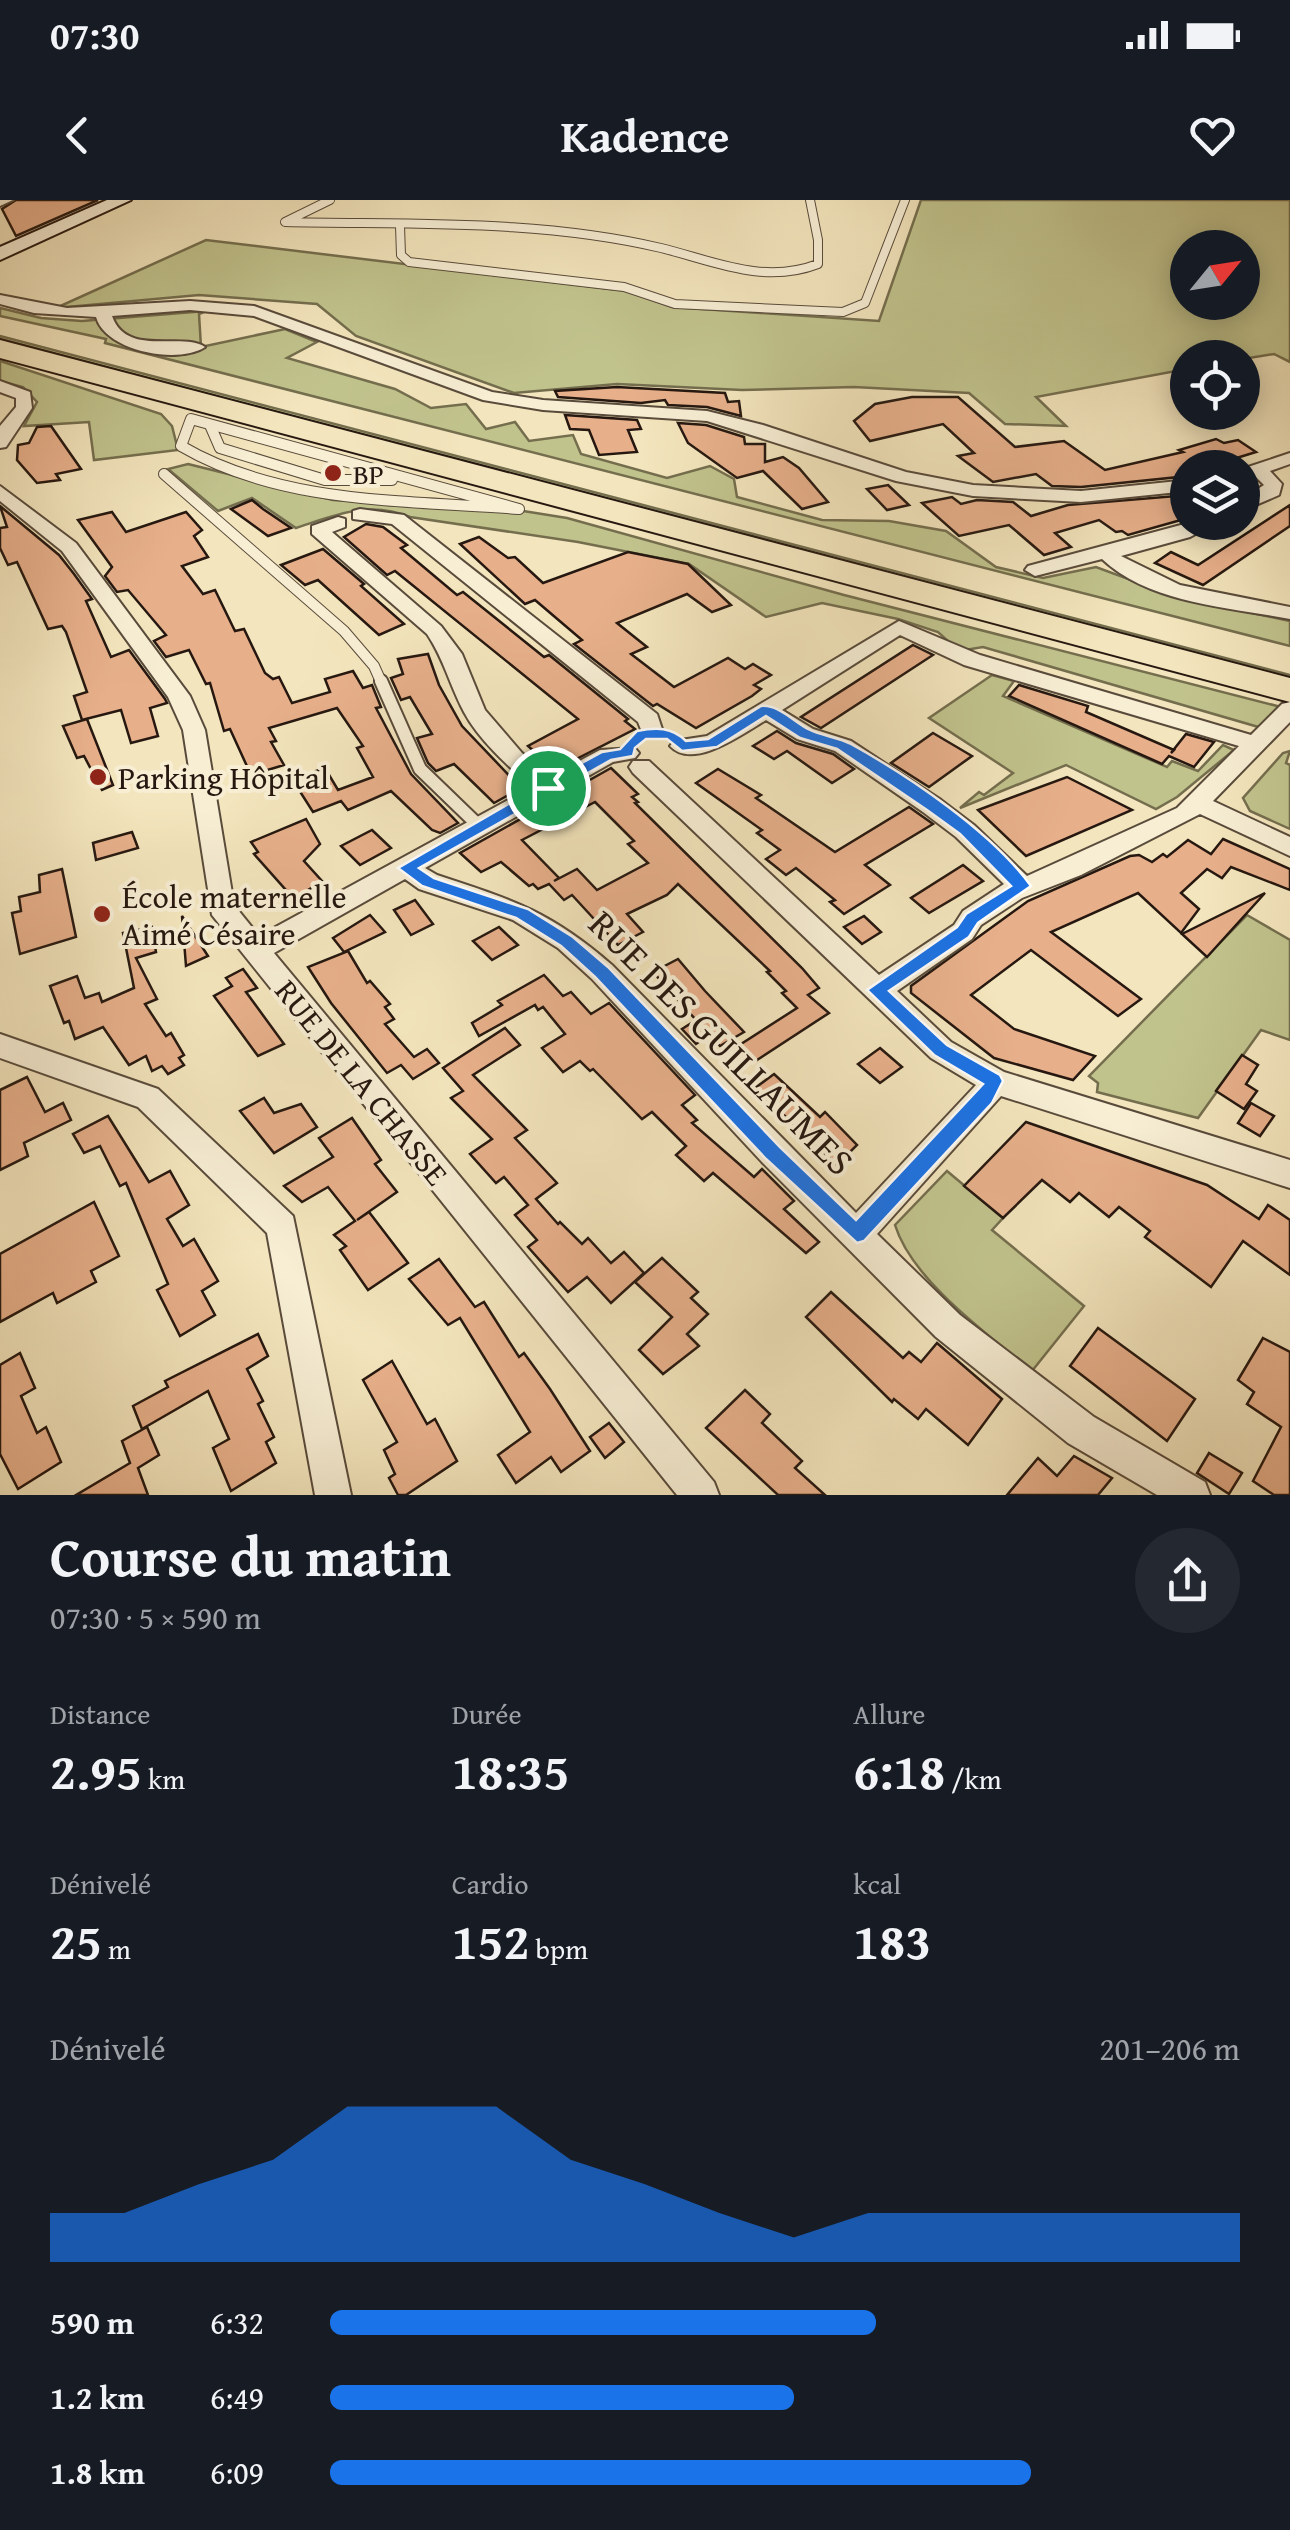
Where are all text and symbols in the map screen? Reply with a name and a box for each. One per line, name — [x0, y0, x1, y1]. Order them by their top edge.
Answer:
text: 07:30 — [50, 7, 140, 63]
text: Kadence — [561, 103, 729, 168]
icon: back — [50, 108, 105, 163]
icon: heart — [1185, 108, 1240, 163]
north arrow — [1170, 230, 1260, 320]
map controls — [1170, 230, 1260, 540]
button: locate — [1170, 340, 1260, 430]
button: layers — [1170, 450, 1260, 540]
place label: BP — [353, 453, 384, 494]
marker: BP — [322, 462, 344, 484]
pin — [506, 746, 591, 831]
place label: Parking Hôpital — [118, 754, 329, 801]
icon: arrive — [521, 761, 576, 816]
marker: Parking Hôpital — [87, 766, 109, 788]
place label: École maternelle Aimé Césaire — [122, 873, 346, 957]
street label: RUE DES GUILLAUMES — [577, 897, 867, 1187]
marker: École maternelle Aimé Césaire — [91, 903, 113, 925]
street label: RUE DE LA CHASSE — [264, 969, 460, 1195]
text: Course du matin — [50, 1516, 451, 1596]
button: share — [1135, 1528, 1240, 1633]
text: 07:30 · 5 × 590 m — [50, 1594, 261, 1641]
text: Distance — [50, 1693, 150, 1734]
text: Durée — [452, 1693, 522, 1734]
text: Allure — [853, 1693, 925, 1734]
text: 2.95 — [50, 1734, 142, 1807]
text: 18:35 — [452, 1734, 569, 1807]
text: 6:18 — [853, 1734, 945, 1807]
text: km — [142, 1758, 185, 1799]
text: /km — [945, 1758, 1002, 1799]
text: Dénivelé — [50, 1863, 151, 1904]
text: Cardio — [452, 1863, 528, 1904]
text: kcal — [853, 1863, 901, 1904]
text: 25 — [50, 1904, 102, 1977]
text: 152 — [452, 1904, 529, 1977]
text: 183 — [853, 1904, 931, 1977]
text: m — [102, 1928, 131, 1969]
text: bpm — [529, 1928, 588, 1969]
text: Dénivelé — [50, 2025, 166, 2072]
text: 201–206 m — [1099, 2025, 1240, 2072]
text: 590 m — [50, 2299, 134, 2346]
text: 6:32 — [210, 2299, 264, 2346]
text: 1.2 km — [50, 2374, 145, 2421]
text: 6:49 — [210, 2374, 264, 2421]
text: 1.8 km — [50, 2449, 145, 2496]
text: 6:09 — [210, 2449, 264, 2496]

